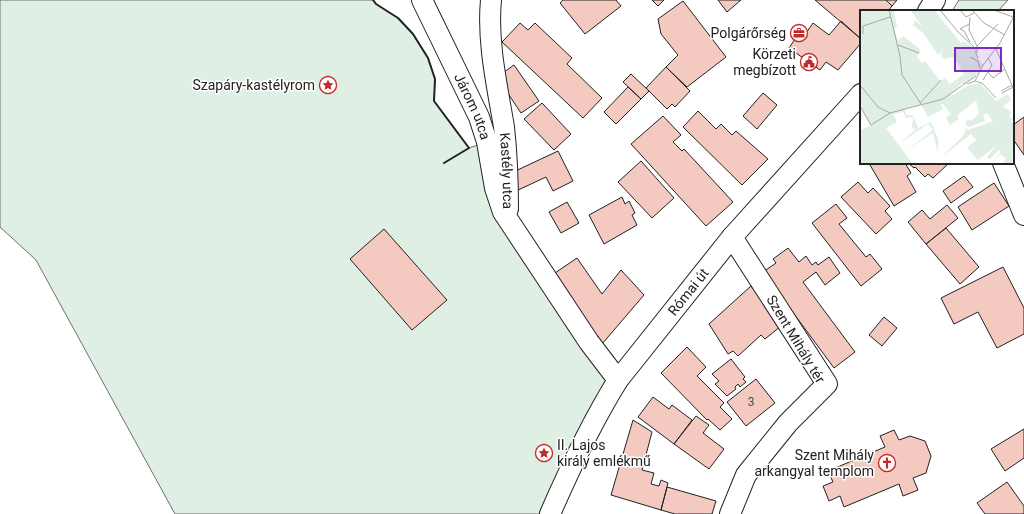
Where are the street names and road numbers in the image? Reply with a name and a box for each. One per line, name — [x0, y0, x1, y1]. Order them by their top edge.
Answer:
street label: Járom utca — [451, 71, 494, 142]
street label: Kastély utca — [497, 132, 516, 209]
street label: Római út — [665, 265, 712, 319]
street label: Szent Mihály tér — [764, 292, 829, 386]

